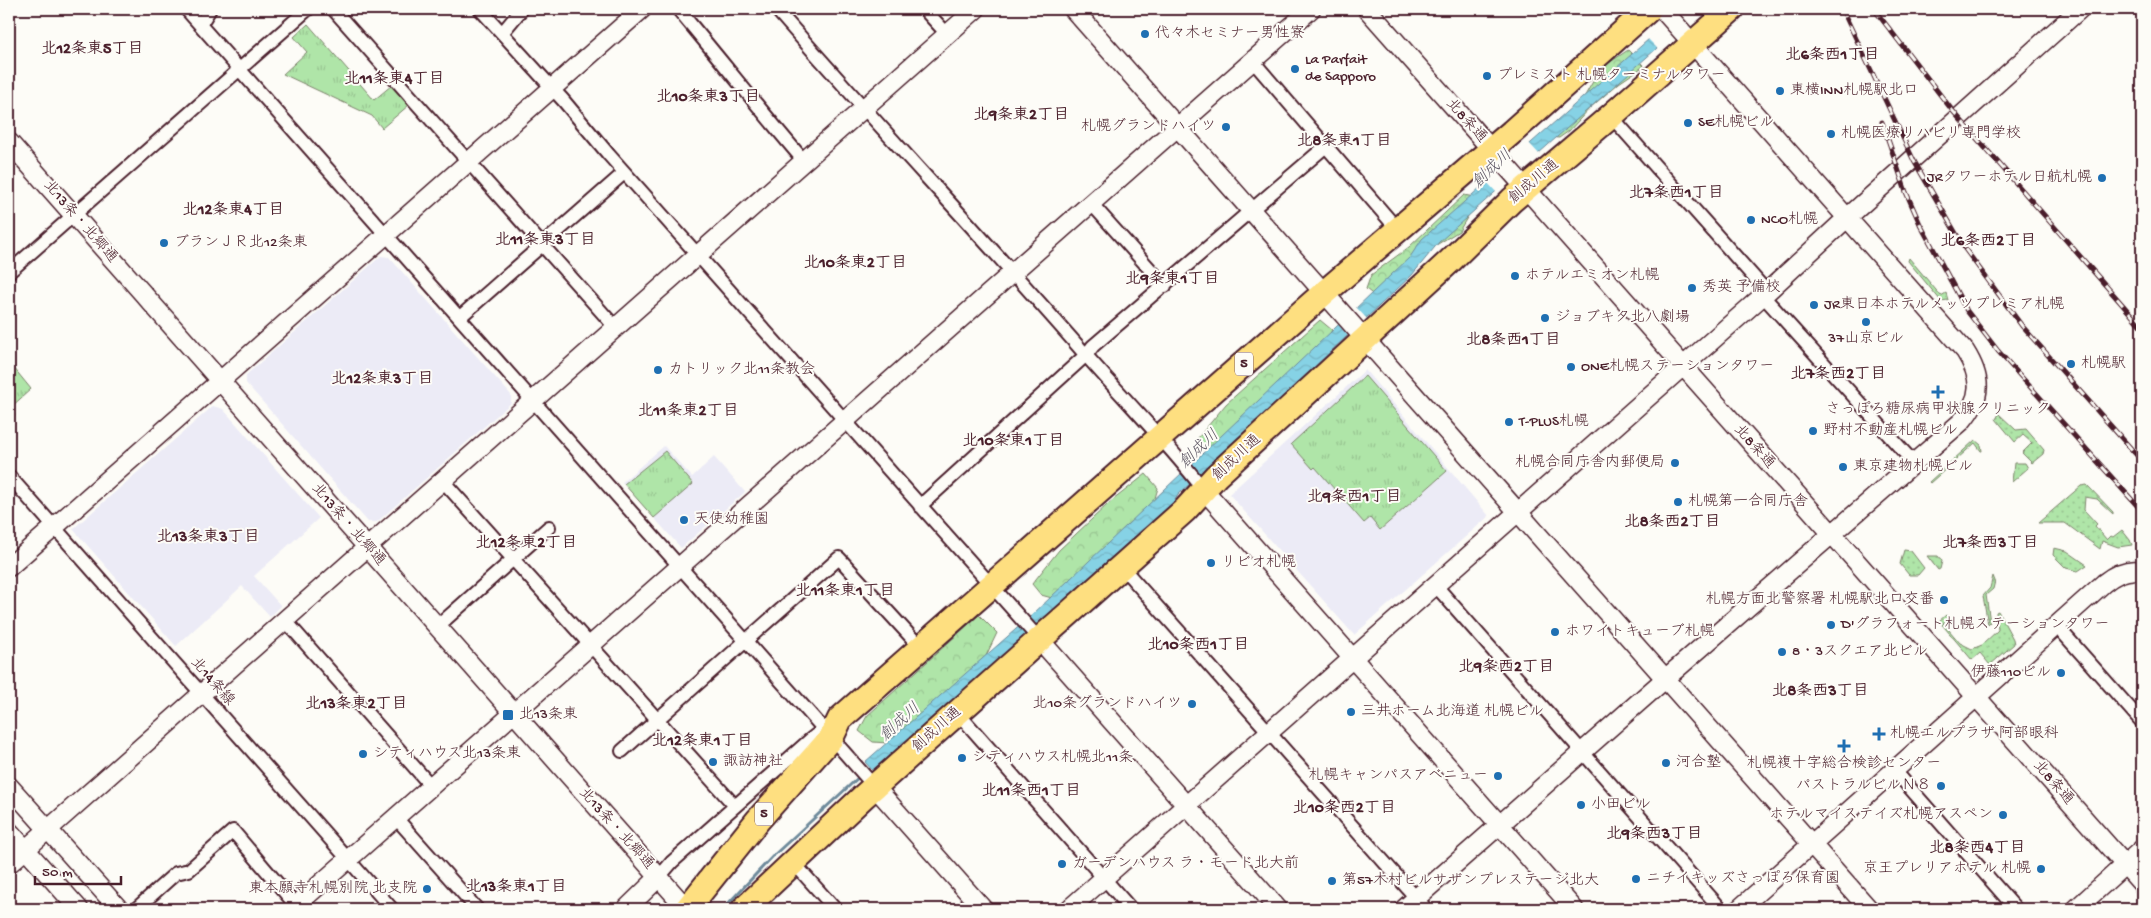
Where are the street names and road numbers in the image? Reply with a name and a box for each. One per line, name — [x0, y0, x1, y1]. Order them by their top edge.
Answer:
street label: 北8条通 — [1442, 95, 1490, 147]
street label: 創成川通 — [1505, 155, 1563, 208]
street label: 北13条・北郷通 — [39, 177, 121, 267]
road number: 5 — [1235, 352, 1253, 376]
street label: 北8条通 — [1730, 421, 1778, 473]
street label: 創成川通 — [1208, 430, 1265, 485]
street label: 北13条・北郷通 — [307, 480, 389, 570]
street label: 北14条線 — [186, 653, 239, 710]
street label: 創成川通 — [908, 702, 965, 757]
street label: 北8条通 — [2029, 757, 2077, 809]
street label: 北13条・北郷通 — [575, 784, 657, 874]
road number: 5 — [755, 802, 773, 826]

